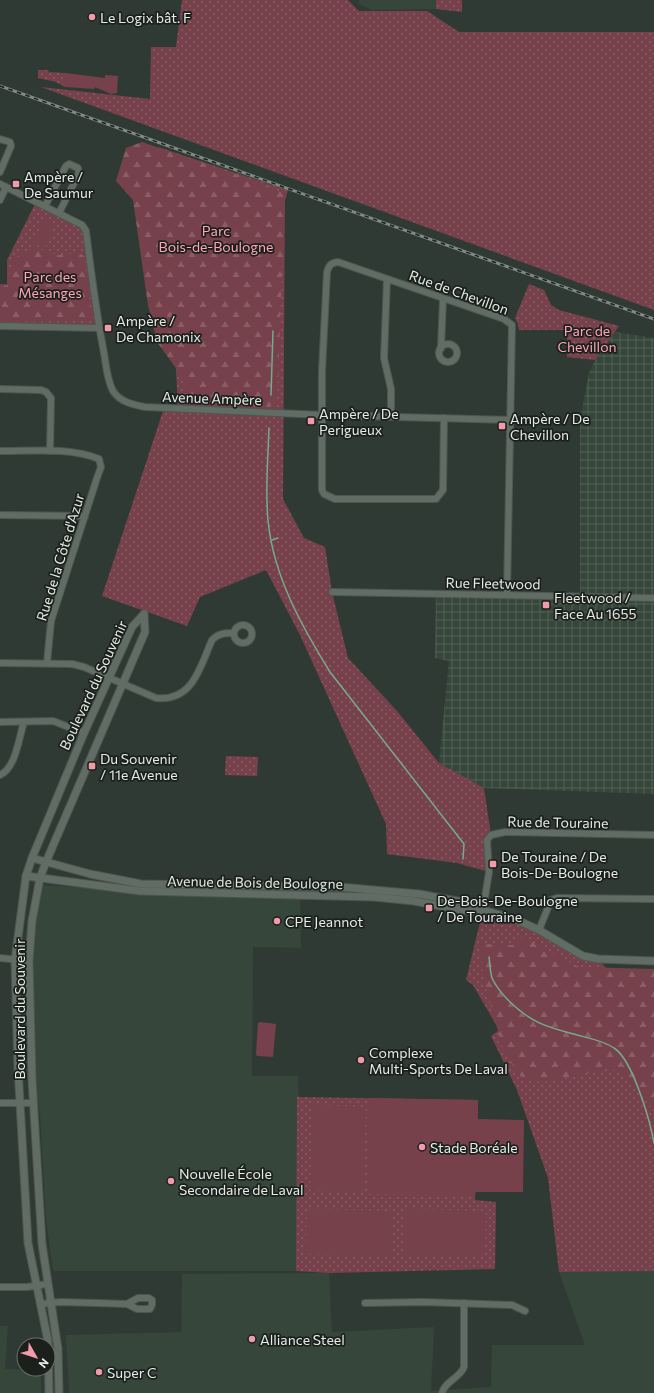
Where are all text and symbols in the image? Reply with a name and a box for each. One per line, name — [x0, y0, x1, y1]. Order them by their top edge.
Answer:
place label: Le Logix bât. F — [100, 9, 191, 26]
marker: Le Logix bât. F — [87, 12, 97, 22]
place label: Ampère / De Saumur — [24, 168, 94, 201]
marker: Ampère / De Saumur — [11, 179, 21, 189]
park label: Parc Bois-de-Boulogne — [159, 222, 273, 255]
street label: Rue de Chevillon — [407, 266, 511, 318]
park label: Parc des Mésanges — [18, 268, 82, 301]
place label: Ampère / De Chamonix — [116, 312, 202, 345]
park label: Parc de Chevillon — [557, 322, 617, 355]
marker: Ampère / De Chamonix — [103, 323, 113, 333]
street label: Avenue Ampère — [162, 388, 262, 408]
place label: Ampère / De Perigueux — [319, 405, 399, 438]
place label: Ampère / De Chevillon — [510, 410, 590, 443]
marker: Ampère / De Perigueux — [306, 416, 316, 426]
marker: Ampère / De Chevillon — [497, 421, 507, 431]
street label: Rue de la Côte d'Azur — [32, 491, 88, 623]
street label: Rue Fleetwood — [445, 574, 541, 592]
place label: Fleetwood / Face Au 1655 — [554, 589, 637, 622]
marker: Fleetwood / Face Au 1655 — [541, 600, 551, 610]
street label: Boulevard du Souvenir — [56, 617, 131, 752]
place label: Du Souvenir / 11e Avenue — [100, 750, 178, 783]
marker: Du Souvenir / 11e Avenue — [87, 761, 97, 771]
street label: Rue de Touraine — [507, 813, 609, 831]
place label: De Touraine / De Bois-De-Boulogne — [501, 848, 618, 881]
marker: De Touraine / De Bois-De-Boulogne — [488, 859, 498, 869]
street label: Avenue de Bois de Boulogne — [167, 872, 343, 892]
place label: De-Bois-De-Boulogne / De Touraine — [437, 892, 578, 925]
marker: De-Bois-De-Boulogne / De Touraine — [424, 903, 434, 913]
place label: CPE Jeannot — [285, 913, 363, 930]
marker: CPE Jeannot — [272, 916, 282, 926]
street label: Boulevard du Souvenir — [11, 938, 28, 1079]
place label: Complexe Multi-Sports De Laval — [369, 1044, 508, 1077]
marker: Complexe Multi-Sports De Laval — [356, 1055, 366, 1065]
place label: Stade Boréale — [430, 1139, 518, 1156]
marker: Stade Boréale — [417, 1142, 427, 1152]
place label: Nouvelle École Secondaire de Laval — [179, 1165, 304, 1198]
marker: Nouvelle École Secondaire de Laval — [166, 1176, 176, 1186]
place label: Alliance Steel — [260, 1331, 345, 1348]
marker: Alliance Steel — [247, 1334, 257, 1344]
north arrow — [16, 1337, 56, 1377]
text: N — [37, 1356, 52, 1371]
place label: Super C — [107, 1364, 157, 1381]
marker: Super C — [94, 1367, 104, 1377]

